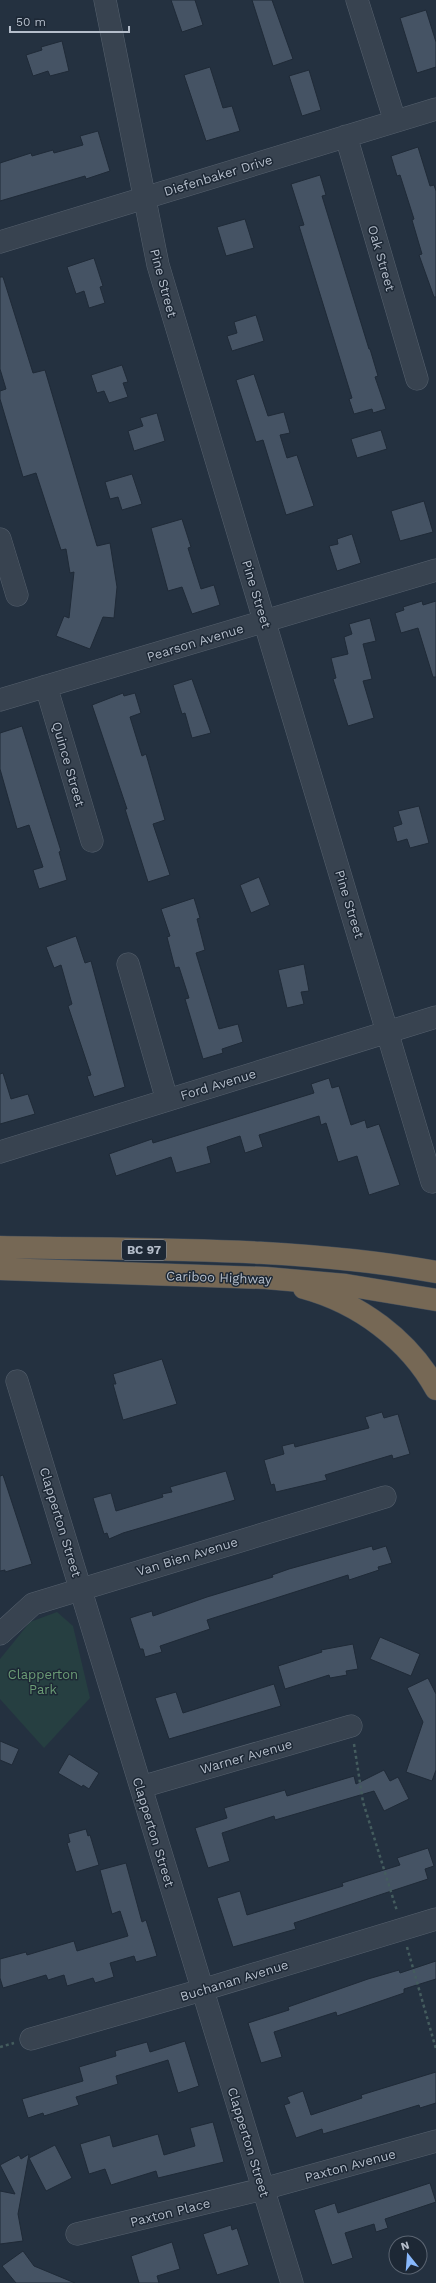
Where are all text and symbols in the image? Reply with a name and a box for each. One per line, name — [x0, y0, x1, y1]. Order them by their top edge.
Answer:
scale bar — [10, 8, 129, 34]
text: 50 m — [16, 15, 46, 29]
street label: Diefenbaker Drive — [162, 152, 274, 199]
street label: Oak Street — [365, 224, 398, 293]
street label: Pine Street — [147, 247, 180, 320]
street label: Pine Street — [239, 558, 274, 631]
street label: Pearson Avenue — [145, 621, 245, 664]
street label: Quince Street — [49, 720, 88, 809]
street label: Pine Street — [332, 868, 367, 941]
street label: Ford Avenue — [179, 1066, 258, 1103]
road number: BC 97 — [122, 1240, 166, 1260]
street label: Cariboo Highway — [166, 1268, 272, 1287]
street label: Clapperton Street — [37, 1466, 84, 1579]
street label: Van Bien Avenue — [135, 1534, 239, 1579]
park label: Clapperton Park — [8, 1667, 78, 1697]
street label: Warner Avenue — [198, 1736, 294, 1777]
street label: Clapperton Street — [130, 1776, 177, 1889]
street label: Buchanan Avenue — [178, 1957, 290, 2004]
street label: Clapperton Street — [225, 2086, 272, 2199]
street label: Paxton Avenue — [303, 2146, 397, 2185]
street label: Paxton Place — [129, 2195, 212, 2230]
north arrow — [388, 2235, 428, 2275]
text: N — [399, 2239, 411, 2253]

